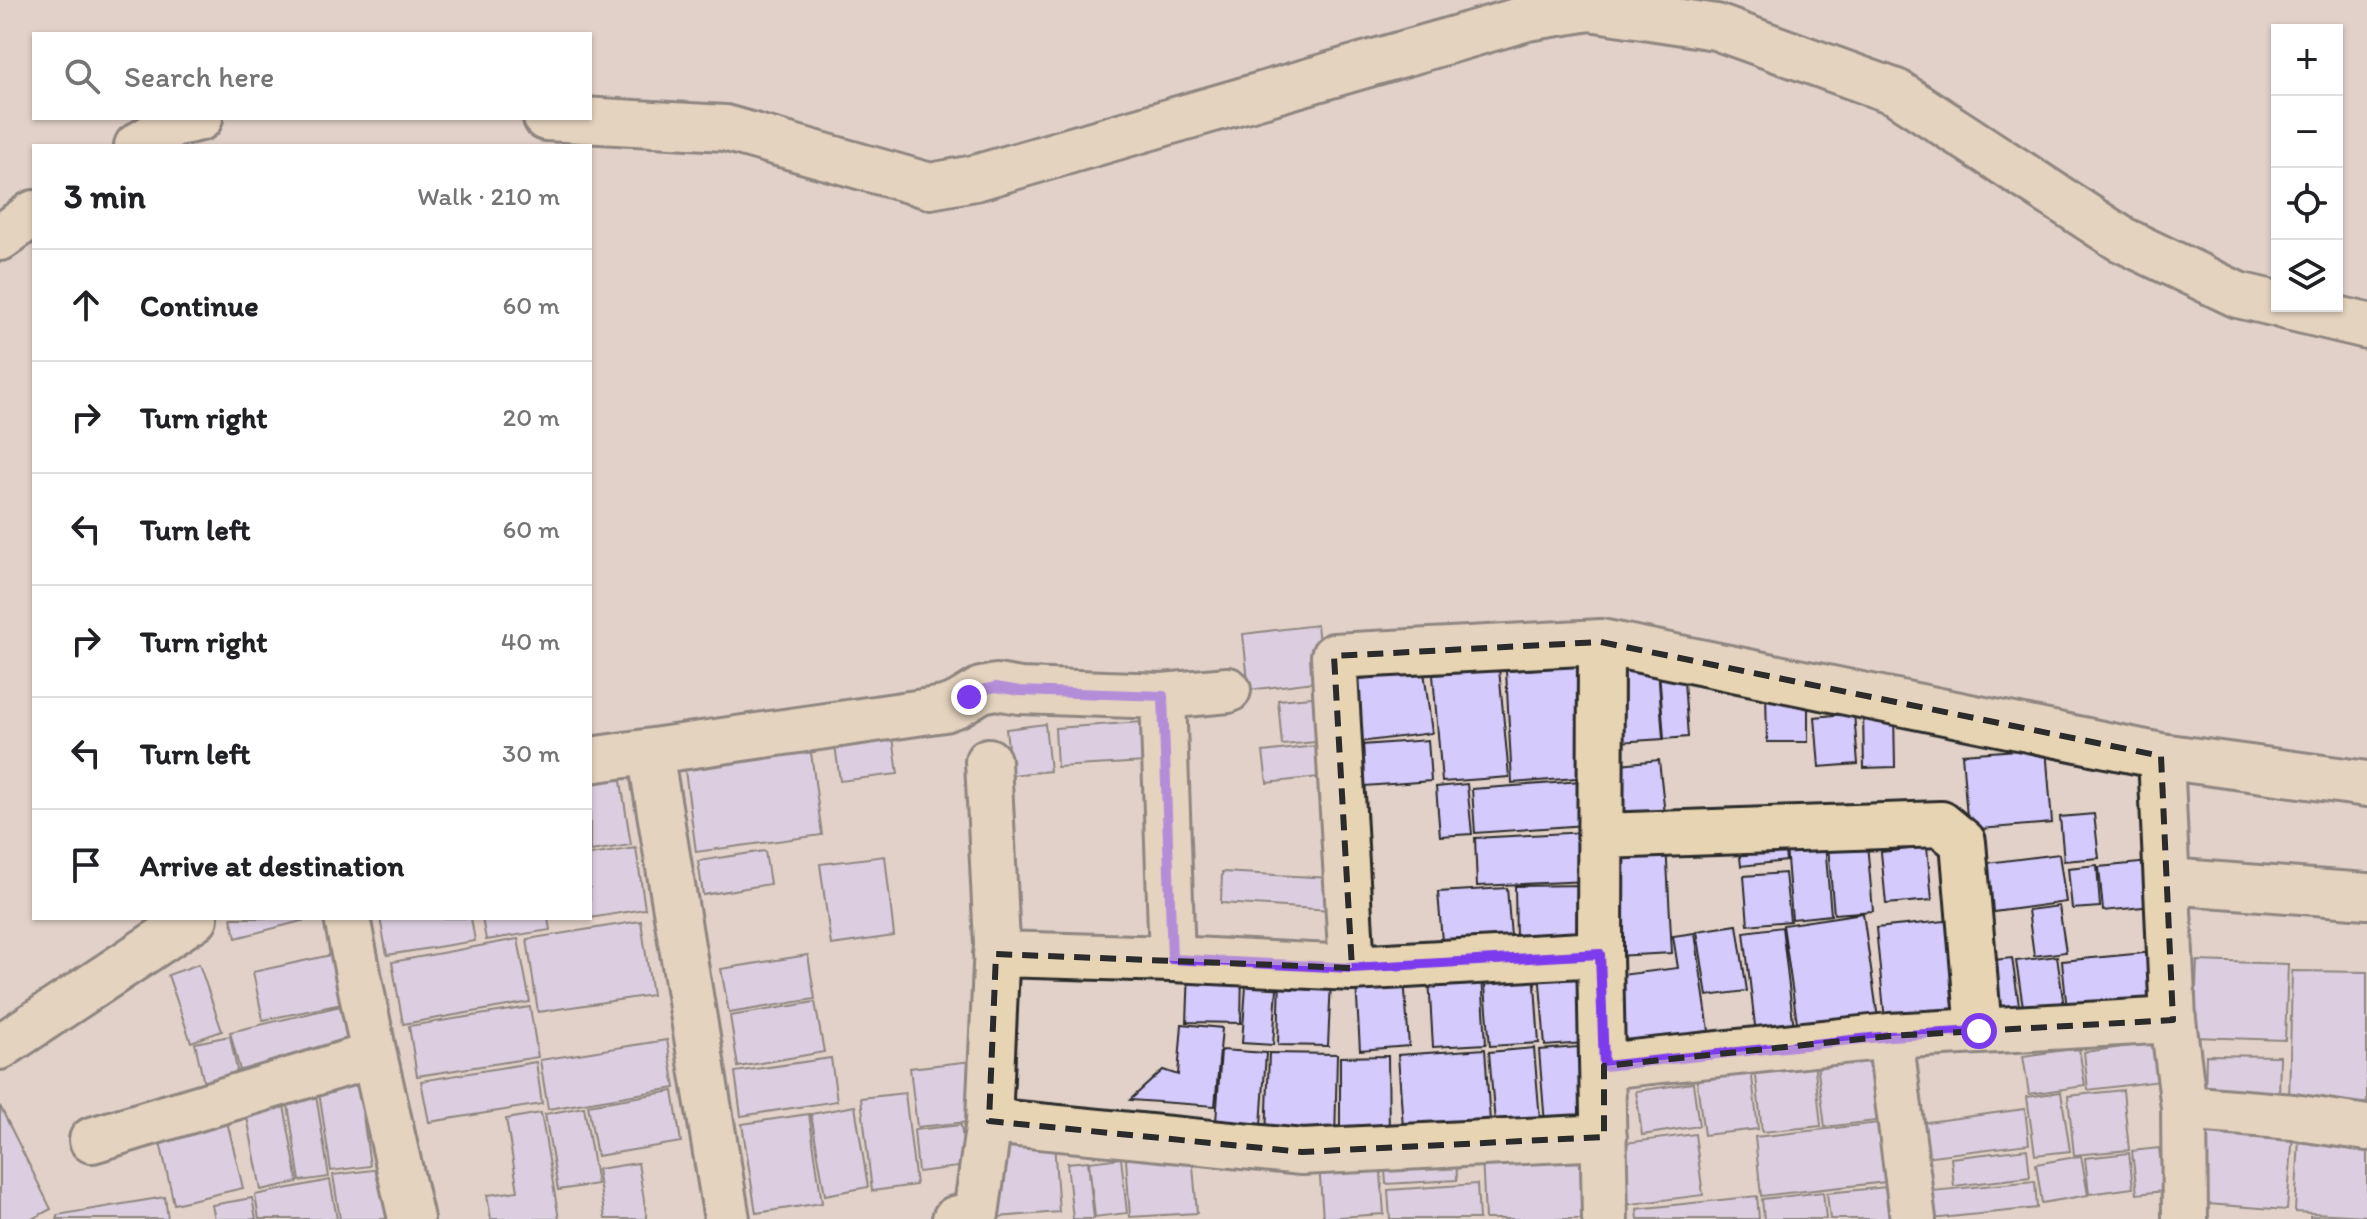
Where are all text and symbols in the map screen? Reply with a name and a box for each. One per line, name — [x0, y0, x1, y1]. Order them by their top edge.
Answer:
map controls — [2271, 24, 2343, 312]
button: + — [2271, 24, 2343, 96]
search box — [32, 32, 592, 120]
icon: search — [60, 54, 104, 98]
text: Search here — [124, 58, 274, 95]
button: − — [2271, 96, 2343, 168]
button: locate — [2271, 168, 2343, 240]
text: 3 min — [64, 176, 146, 217]
text: Walk · 210 m — [417, 180, 560, 212]
button: layers — [2271, 240, 2343, 312]
icon: ahead — [64, 283, 108, 327]
text: Continue — [140, 287, 259, 324]
text: 60 m — [503, 289, 560, 321]
icon: right — [64, 395, 108, 439]
text: Turn right — [140, 399, 268, 436]
text: 20 m — [503, 401, 560, 433]
icon: left — [64, 507, 108, 551]
text: Turn left — [140, 511, 251, 548]
text: 60 m — [503, 513, 560, 545]
icon: right — [64, 619, 108, 663]
text: Turn right — [140, 623, 268, 660]
text: 40 m — [501, 625, 560, 657]
route end — [951, 679, 987, 715]
icon: left — [64, 731, 108, 775]
text: Turn left — [140, 735, 251, 772]
text: 30 m — [502, 737, 560, 769]
icon: arrive — [64, 843, 108, 887]
text: Arrive at destination — [140, 847, 404, 884]
route start — [1961, 1013, 1997, 1049]

